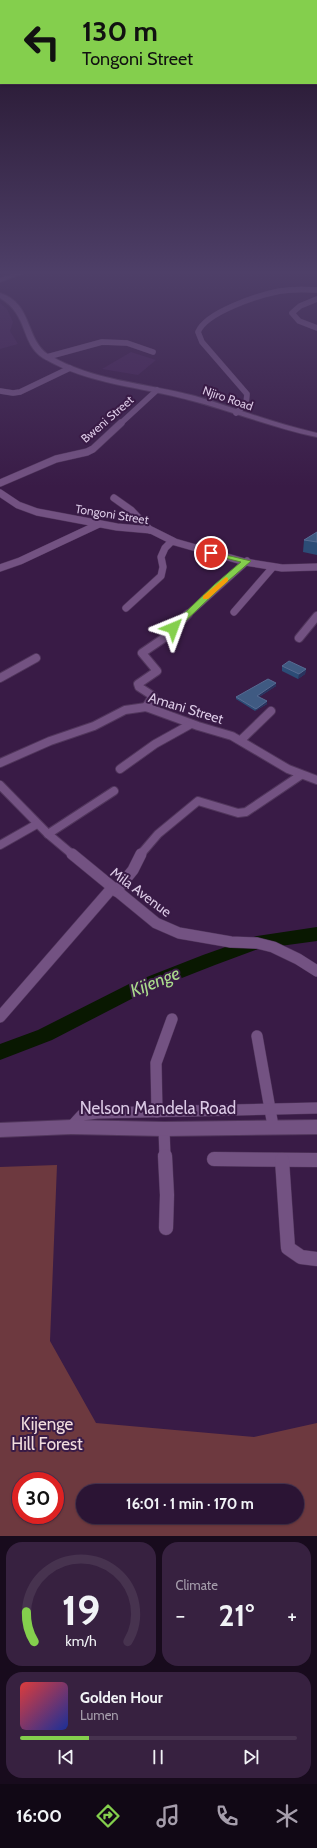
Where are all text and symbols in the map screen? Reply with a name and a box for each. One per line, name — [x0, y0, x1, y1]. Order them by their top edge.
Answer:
text: 130 m — [82, 14, 158, 48]
icon: left — [16, 16, 68, 68]
text: Tongoni Street — [82, 48, 193, 70]
street label: Njiro Road — [201, 382, 255, 414]
street label: Bweni Street — [78, 392, 136, 446]
street label: Tongoni Street — [74, 501, 150, 527]
pin — [194, 536, 228, 570]
icon: arrive — [200, 542, 222, 564]
position arrow — [152, 607, 194, 649]
street label: Amani Street — [146, 688, 226, 728]
street label: Mila Avenue — [107, 863, 175, 921]
water label: Kijenge — [127, 962, 183, 1002]
street label: Nelson Mandela Road — [80, 1098, 236, 1118]
park label: Kijenge Hill Forest — [11, 1414, 83, 1454]
speed limit sign: 30 — [12, 1472, 64, 1524]
text: 16:01 · 1 min · 170 m — [126, 1495, 254, 1513]
text: Climate — [176, 1577, 218, 1593]
text: 19 — [61, 1585, 100, 1635]
text: 21° — [218, 1597, 254, 1634]
text: − — [176, 1602, 185, 1629]
text: + — [287, 1602, 297, 1629]
text: km/h — [65, 1632, 96, 1650]
text: Golden Hour — [80, 1689, 163, 1707]
text: Lumen — [80, 1707, 119, 1723]
icon: previous — [55, 1746, 77, 1768]
icon: pause — [147, 1746, 169, 1768]
icon: next — [240, 1746, 262, 1768]
icon: directions — [94, 1802, 122, 1830]
icon: music — [154, 1802, 182, 1830]
icon: phone — [213, 1802, 241, 1830]
icon: climate — [273, 1802, 301, 1830]
text: 16:00 — [16, 1805, 62, 1827]

